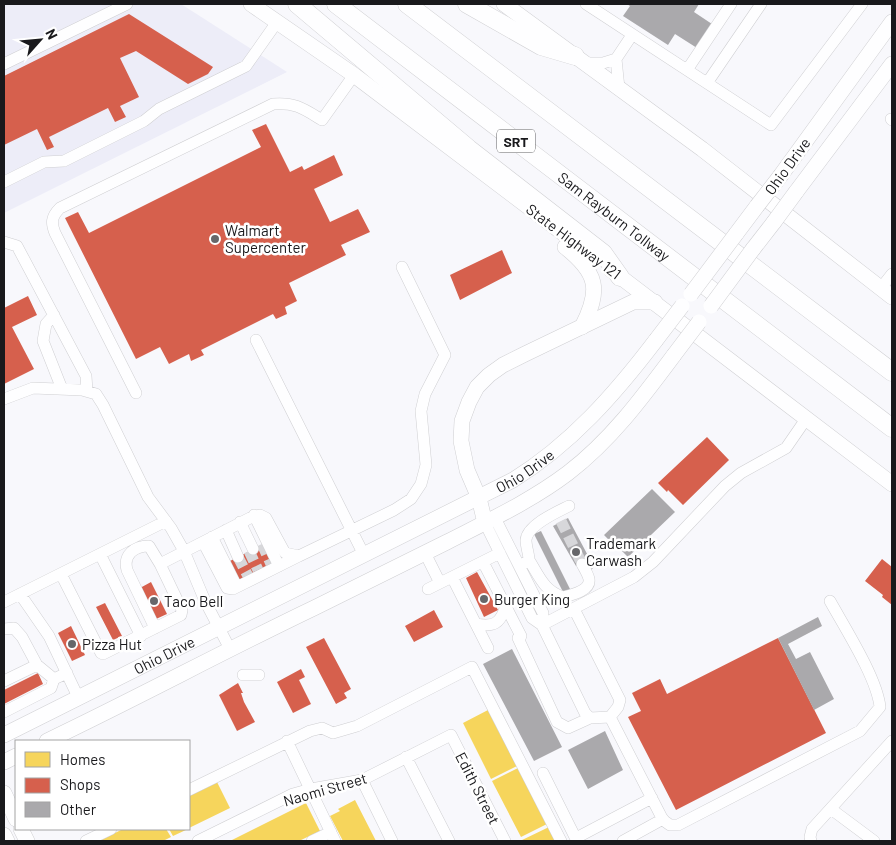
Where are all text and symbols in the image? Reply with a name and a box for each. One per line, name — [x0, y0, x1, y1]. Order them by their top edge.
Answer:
north arrow — [15, 15, 65, 65]
text: N — [42, 26, 62, 42]
road number: SRT — [497, 130, 535, 152]
street label: Ohio Drive — [760, 134, 814, 198]
street label: Sam Rayburn Tollway — [555, 168, 674, 265]
street label: State Highway 121 — [523, 199, 625, 283]
place label: Walmart Supercenter — [225, 221, 306, 256]
marker: Walmart Supercenter — [209, 233, 221, 245]
street label: Ohio Drive — [493, 445, 557, 496]
place label: Trademark Carwash — [586, 534, 657, 569]
marker: Trademark Carwash — [570, 546, 582, 558]
place label: Burger King — [494, 590, 570, 608]
place label: Taco Bell — [164, 592, 223, 610]
marker: Burger King — [478, 593, 490, 605]
marker: Taco Bell — [148, 595, 160, 607]
street label: Ohio Drive — [131, 632, 198, 678]
place label: Pizza Hut — [82, 635, 142, 653]
marker: Pizza Hut — [66, 638, 78, 650]
legend — [15, 740, 190, 830]
street label: Edith Street — [452, 749, 504, 827]
text: Homes — [60, 750, 105, 768]
street label: Naomi Street — [281, 768, 369, 810]
text: Shops — [60, 775, 100, 793]
text: Other — [60, 800, 97, 818]

